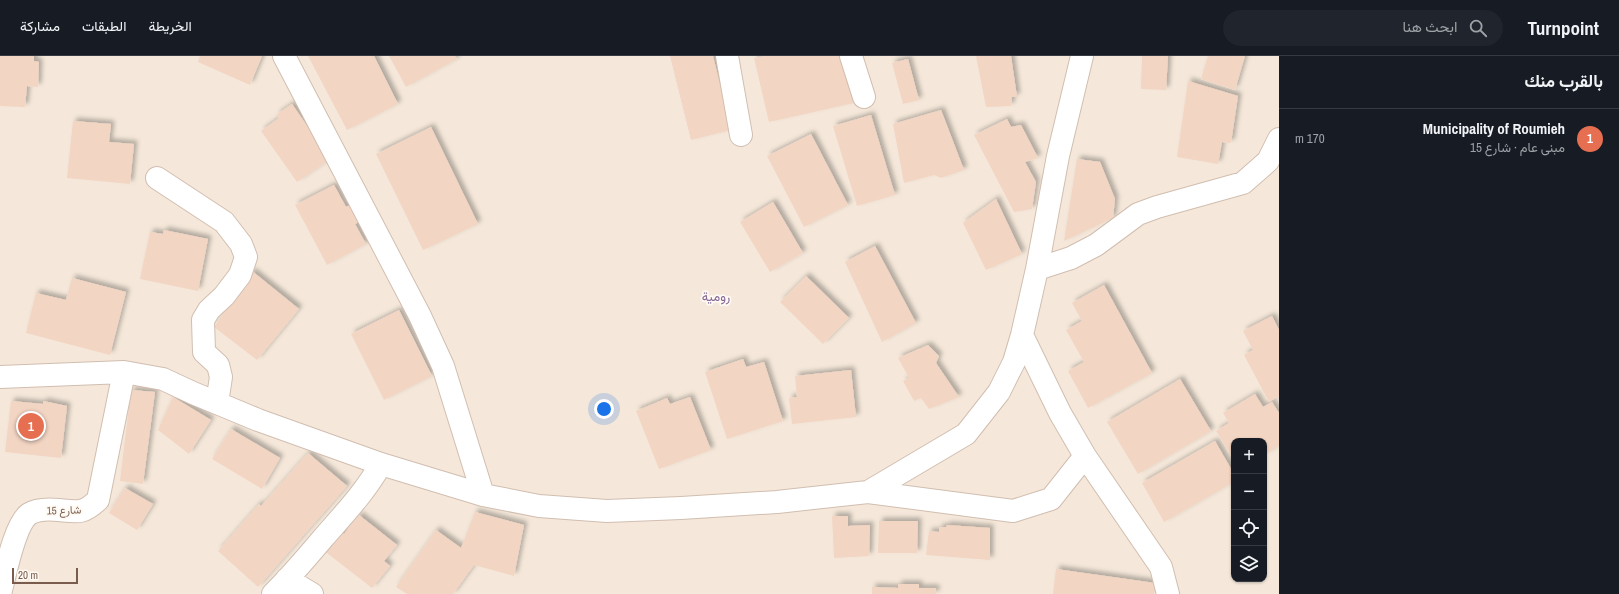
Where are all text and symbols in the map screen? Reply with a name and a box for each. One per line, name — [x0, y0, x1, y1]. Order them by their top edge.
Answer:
search box — [1223, 10, 1503, 46]
text: Turnpoint — [1527, 15, 1599, 41]
text: ابحث هنا — [1403, 16, 1457, 37]
text: مشاركة — [20, 17, 60, 35]
text: الطبقات — [82, 17, 126, 35]
text: الخريطة — [148, 17, 192, 35]
icon: search — [1467, 17, 1489, 39]
text: بالقرب منك — [1524, 69, 1603, 92]
text: Municipality of Roumieh — [1423, 118, 1565, 139]
text: 170 m — [1295, 130, 1325, 147]
text: 1 — [1587, 130, 1593, 147]
text: مبنى عام · شارع 15 — [1470, 139, 1565, 156]
district label: رومية — [702, 288, 730, 305]
your location — [594, 399, 614, 419]
pin: 1 — [18, 411, 44, 441]
map controls — [1231, 438, 1267, 582]
button: + — [1231, 438, 1267, 474]
button: − — [1231, 474, 1267, 510]
street label: شارع 15 — [46, 502, 82, 519]
button: locate — [1231, 510, 1267, 546]
button: layers — [1231, 546, 1267, 582]
scale bar — [12, 566, 78, 585]
text: 20 m — [18, 568, 38, 582]

